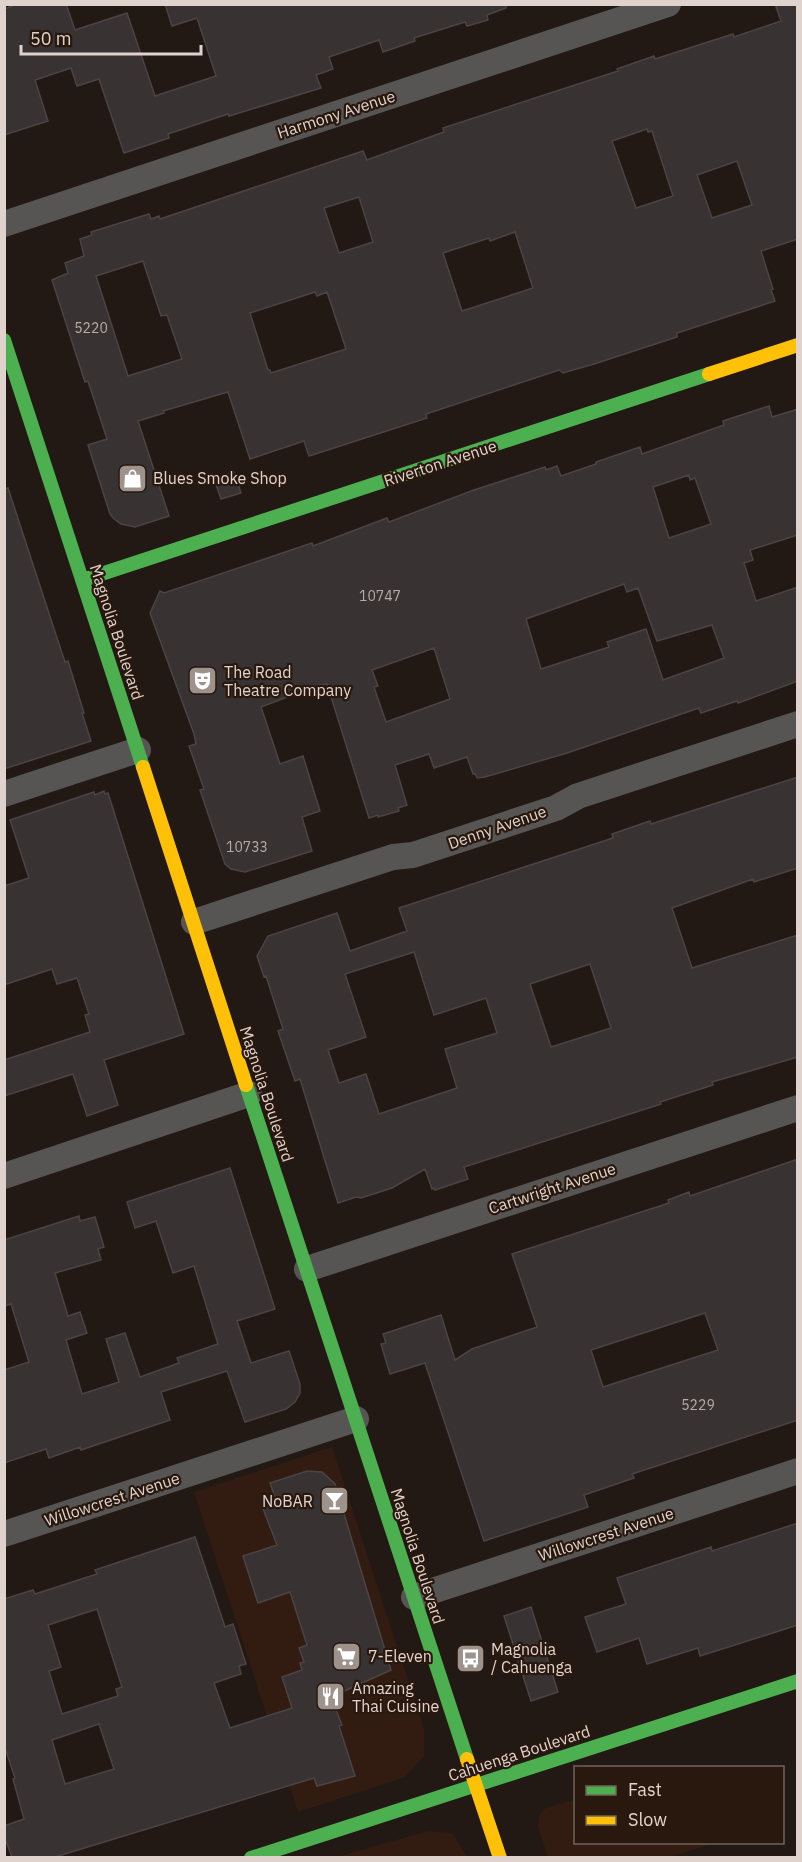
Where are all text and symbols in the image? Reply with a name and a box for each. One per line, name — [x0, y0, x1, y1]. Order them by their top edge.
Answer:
scale bar — [21, 18, 201, 56]
text: 50 m — [30, 27, 72, 50]
street label: Harmony Avenue — [275, 85, 398, 142]
house number: 5220 — [74, 319, 108, 337]
street label: Riverton Avenue — [381, 435, 499, 491]
shop icon: Blues Smoke Shop — [116, 462, 148, 494]
place label: Blues Smoke Shop — [153, 468, 287, 488]
street label: Magnolia Boulevard — [86, 562, 148, 702]
house number: 10747 — [359, 587, 401, 605]
place label: The Road Theatre Company — [224, 662, 351, 700]
theatre icon: The Road Theatre Company — [187, 665, 219, 697]
street label: Denny Avenue — [445, 801, 549, 853]
house number: 10733 — [226, 838, 268, 856]
street label: Magnolia Boulevard — [236, 1024, 298, 1164]
street label: Cartwright Avenue — [486, 1158, 618, 1218]
house number: 5229 — [681, 1396, 715, 1414]
street label: Willowcrest Avenue — [42, 1468, 182, 1530]
bar icon: NoBAR — [318, 1485, 350, 1517]
street label: Magnolia Boulevard — [387, 1486, 449, 1626]
place label: NoBAR — [262, 1491, 313, 1511]
street label: Willowcrest Avenue — [536, 1503, 676, 1565]
place label: Magnolia / Cahuenga — [491, 1639, 573, 1677]
supermarket icon: 7-Eleven — [331, 1640, 363, 1672]
bus stop icon: Magnolia / Cahuenga — [454, 1642, 486, 1674]
place label: 7-Eleven — [368, 1646, 432, 1666]
place label: Amazing Thai Cuisine — [352, 1678, 439, 1716]
restaurant icon: Amazing Thai Cuisine — [315, 1681, 347, 1713]
street label: Cahuenga Boulevard — [445, 1721, 593, 1785]
legend — [574, 1766, 784, 1844]
text: Fast — [628, 1778, 662, 1801]
text: Slow — [628, 1808, 667, 1831]

